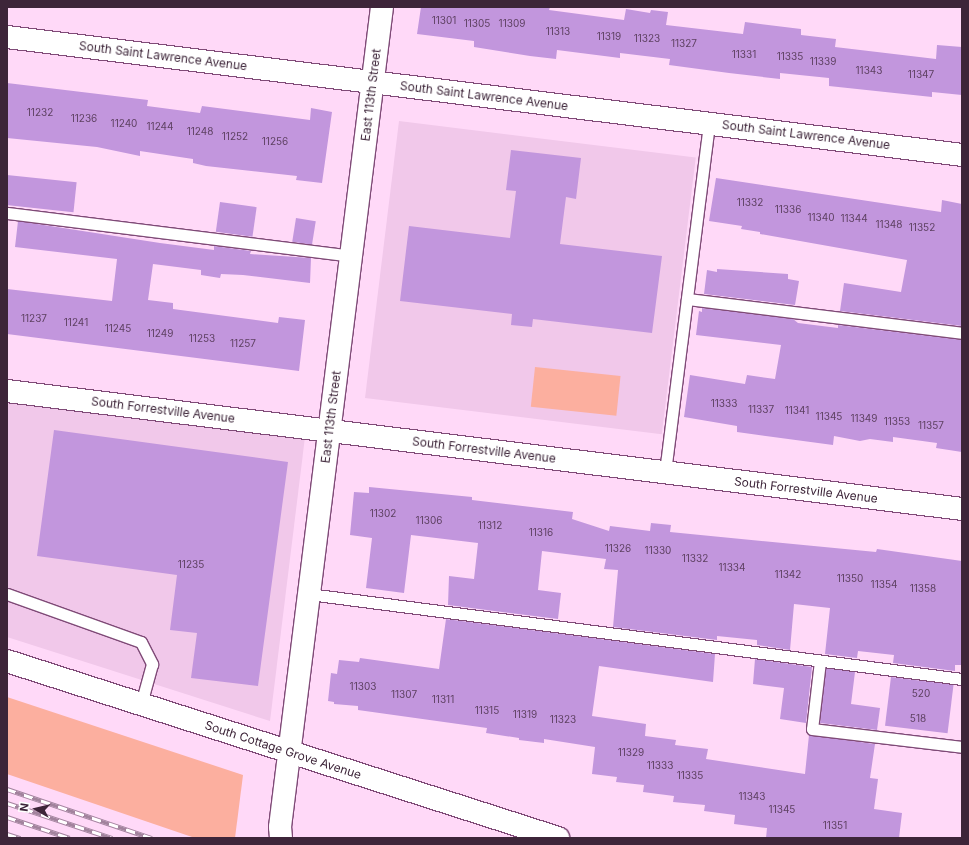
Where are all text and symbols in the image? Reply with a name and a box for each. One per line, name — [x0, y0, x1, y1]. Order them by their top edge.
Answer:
house number: 11301 — [432, 15, 456, 27]
house number: 11305 — [464, 18, 490, 30]
house number: 11309 — [499, 18, 525, 30]
house number: 11313 — [546, 26, 570, 38]
house number: 11319 — [597, 31, 621, 43]
house number: 11323 — [634, 33, 660, 45]
house number: 11327 — [671, 38, 697, 50]
street label: South Saint Lawrence Avenue — [78, 39, 248, 73]
street label: East 113th Street — [358, 48, 384, 142]
house number: 11331 — [732, 49, 756, 61]
house number: 11335 — [777, 51, 803, 63]
house number: 11339 — [810, 56, 836, 68]
house number: 11343 — [856, 65, 882, 77]
house number: 11347 — [908, 69, 934, 81]
street label: South Saint Lawrence Avenue — [399, 79, 569, 113]
house number: 11232 — [27, 107, 53, 119]
house number: 11236 — [71, 113, 97, 125]
house number: 11240 — [111, 118, 137, 130]
street label: South Saint Lawrence Avenue — [721, 118, 891, 152]
house number: 11244 — [147, 121, 173, 133]
house number: 11248 — [187, 126, 213, 138]
house number: 11252 — [222, 131, 248, 143]
house number: 11256 — [262, 136, 288, 148]
house number: 11332 — [737, 197, 763, 209]
house number: 11336 — [775, 204, 801, 216]
house number: 11340 — [807, 212, 835, 224]
house number: 11344 — [840, 213, 868, 225]
house number: 11348 — [876, 219, 902, 231]
house number: 11352 — [909, 222, 935, 234]
house number: 11237 — [21, 313, 47, 325]
house number: 11241 — [64, 317, 88, 329]
house number: 11245 — [105, 323, 131, 335]
house number: 11249 — [147, 328, 173, 340]
house number: 11253 — [189, 333, 215, 345]
house number: 11257 — [230, 338, 256, 350]
street label: East 113th Street — [318, 370, 344, 464]
street label: South Forrestville Avenue — [90, 394, 236, 426]
house number: 11333 — [711, 398, 737, 410]
house number: 11337 — [748, 404, 774, 416]
house number: 11341 — [785, 405, 809, 417]
house number: 11345 — [816, 411, 842, 423]
house number: 11349 — [851, 413, 877, 425]
house number: 11353 — [884, 416, 910, 428]
house number: 11357 — [918, 420, 944, 432]
street label: South Forrestville Avenue — [411, 434, 557, 466]
street label: South Forrestville Avenue — [733, 474, 879, 506]
house number: 11302 — [370, 508, 396, 520]
house number: 11306 — [416, 515, 442, 527]
house number: 11312 — [478, 520, 502, 532]
house number: 11316 — [529, 527, 553, 539]
house number: 11326 — [605, 543, 631, 555]
house number: 11330 — [645, 545, 671, 557]
house number: 11332 — [682, 553, 708, 565]
house number: 11235 — [178, 559, 204, 571]
house number: 11334 — [719, 562, 745, 574]
house number: 11342 — [775, 569, 801, 581]
house number: 11350 — [837, 573, 863, 585]
house number: 11354 — [871, 579, 897, 591]
house number: 11358 — [910, 583, 936, 595]
house number: 11303 — [350, 681, 376, 693]
house number: 520 — [912, 688, 930, 700]
house number: 11307 — [391, 689, 417, 701]
house number: 11311 — [432, 694, 454, 706]
house number: 11315 — [475, 705, 499, 717]
house number: 11319 — [513, 709, 537, 721]
house number: 518 — [910, 713, 926, 725]
house number: 11323 — [550, 714, 576, 726]
street label: South Cottage Grove Avenue — [203, 718, 363, 782]
house number: 11329 — [618, 747, 644, 759]
house number: 11333 — [647, 760, 673, 772]
house number: 11335 — [677, 770, 703, 782]
north arrow — [16, 789, 56, 829]
house number: 11343 — [739, 791, 765, 803]
text: N — [17, 802, 32, 812]
house number: 11345 — [769, 804, 795, 816]
house number: 11351 — [823, 820, 847, 832]

